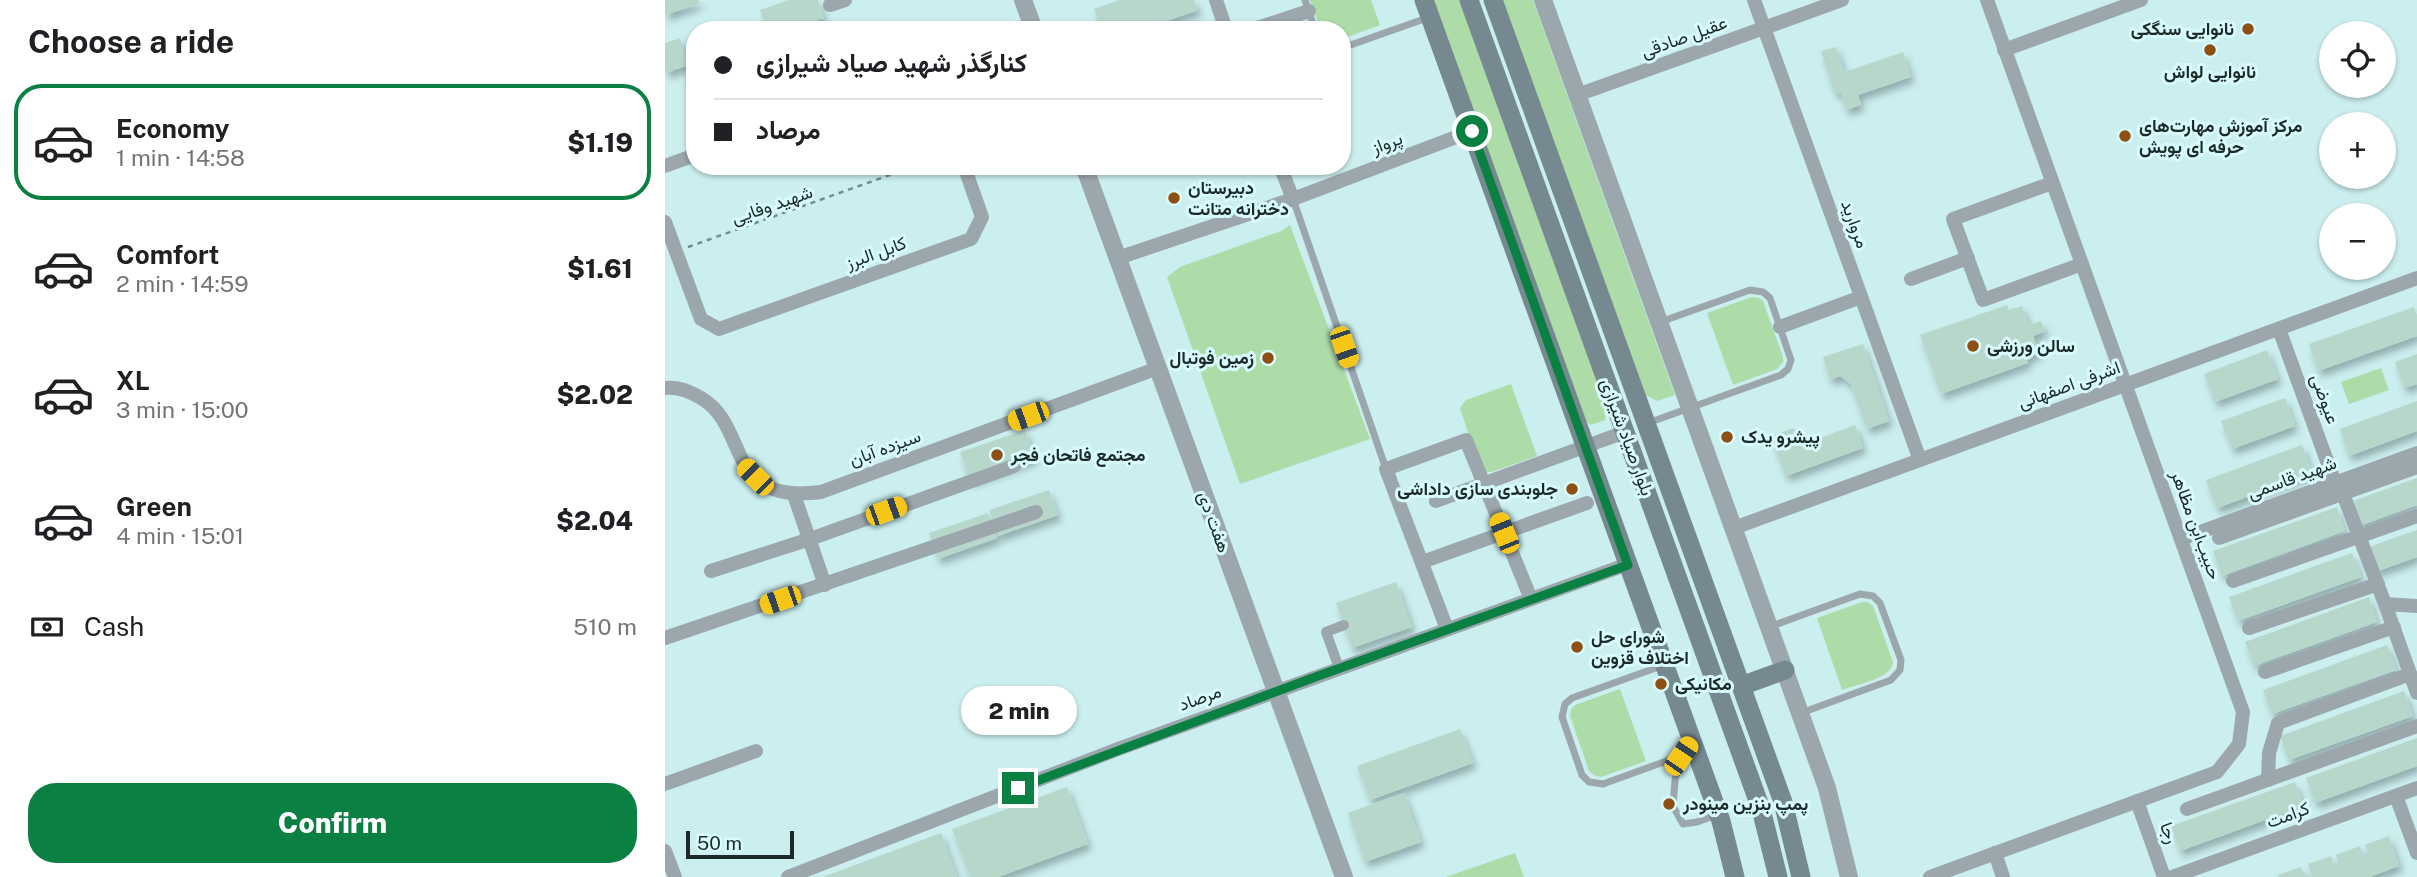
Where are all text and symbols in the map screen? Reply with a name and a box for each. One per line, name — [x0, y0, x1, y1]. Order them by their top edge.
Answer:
street label: عقیل صادقی — [1638, 11, 1730, 63]
place label: نانوایی سنگکی — [2131, 18, 2234, 40]
marker: نانوایی سنگکی — [2240, 21, 2256, 37]
map controls — [2319, 21, 2396, 280]
button: locate — [2319, 21, 2396, 98]
text: Choose a ride — [28, 23, 234, 60]
marker: نانوایی لواش — [2202, 42, 2218, 58]
text: کنارگذر شهید صیاد شیرازی — [756, 47, 1027, 78]
place label: نانوایی لواش — [2164, 61, 2256, 83]
icon: car — [32, 111, 95, 174]
button: + — [2319, 112, 2396, 189]
text: Economy — [116, 113, 229, 144]
text: مرصاد — [756, 114, 821, 145]
route start — [1456, 115, 1488, 147]
place label: مرکز آموزش مهارت‌های حرفه ای پویش — [2139, 115, 2303, 159]
text: $1.19 — [567, 127, 633, 158]
street label: پرواز — [1368, 127, 1406, 160]
marker: مرکز آموزش مهارت‌های حرفه ای پویش — [2117, 128, 2133, 144]
text: 1 min · 14:58 — [116, 144, 245, 171]
place label: دبیرستان دخترانه متانت — [1188, 177, 1289, 220]
street label: شهید وفایی — [729, 181, 815, 229]
marker: دبیرستان دخترانه متانت — [1166, 190, 1182, 206]
street label: مروارید — [1836, 197, 1874, 251]
button: − — [2319, 203, 2396, 280]
street label: کابل البرز — [842, 232, 909, 274]
icon: car — [32, 237, 95, 300]
text: Comfort — [116, 239, 219, 270]
text: $1.61 — [567, 253, 633, 284]
text: 2 min · 14:59 — [116, 270, 249, 297]
car — [1328, 324, 1361, 370]
place label: سالن ورزشی — [1987, 335, 2075, 357]
marker: سالن ورزشی — [1965, 338, 1981, 354]
place label: زمین فوتبال — [1169, 347, 1254, 369]
marker: زمین فوتبال — [1260, 350, 1276, 366]
street label: اشرفی اصفهانی — [2015, 356, 2123, 414]
icon: car — [32, 363, 95, 426]
text: XL — [116, 365, 150, 396]
street label: عیوضی — [2306, 371, 2344, 427]
street label: بلوار صیاد شیرازی — [1596, 375, 1658, 499]
text: $2.02 — [556, 379, 633, 410]
text: 3 min · 15:00 — [116, 396, 249, 423]
car — [1005, 399, 1052, 433]
street label: سیزده آبان — [846, 425, 924, 471]
place label: پیشرو یدک — [1741, 426, 1820, 449]
marker: پیشرو یدک — [1719, 429, 1735, 445]
place label: مجتمع فاتحان فجر — [1010, 444, 1146, 467]
marker: مجتمع فاتحان فجر — [989, 447, 1005, 463]
street label: شهید قاسمی — [2245, 452, 2339, 504]
car — [733, 455, 778, 499]
street label: حبیب‌ابن مظاهر — [2166, 467, 2226, 582]
place label: جلوبندی سازی داداشی — [1397, 478, 1558, 500]
marker: جلوبندی سازی داداشی — [1564, 481, 1580, 497]
street label: هفت دی — [1193, 488, 1235, 556]
icon: car — [32, 489, 95, 552]
text: Green — [116, 491, 192, 522]
car — [863, 494, 910, 528]
text: $2.04 — [556, 505, 633, 536]
car — [1487, 510, 1522, 556]
text: 4 min · 15:01 — [116, 522, 244, 549]
car — [757, 583, 804, 617]
icon: cash — [28, 608, 66, 646]
text: Cash — [84, 611, 144, 642]
text: 510 m — [573, 613, 637, 640]
place label: شورای حل اختلاف قزوین — [1591, 626, 1689, 669]
marker: شورای حل اختلاف قزوین — [1569, 639, 1585, 655]
place label: مکانیکی — [1675, 673, 1732, 695]
marker: مکانیکی — [1653, 676, 1669, 692]
street label: مرصاد — [1176, 680, 1224, 716]
callout: 2 min — [960, 686, 1076, 736]
text: 2 min — [988, 697, 1050, 724]
car — [1661, 733, 1702, 779]
route end — [1002, 772, 1034, 804]
button: Confirm — [28, 783, 637, 863]
place label: پمپ بنزین مینودر — [1682, 793, 1809, 816]
marker: پمپ بنزین مینودر — [1661, 796, 1677, 812]
street label: کرامت — [2263, 797, 2313, 833]
street label: رجا — [2155, 819, 2183, 847]
scale bar — [686, 828, 795, 860]
text: 50 m — [697, 832, 742, 854]

